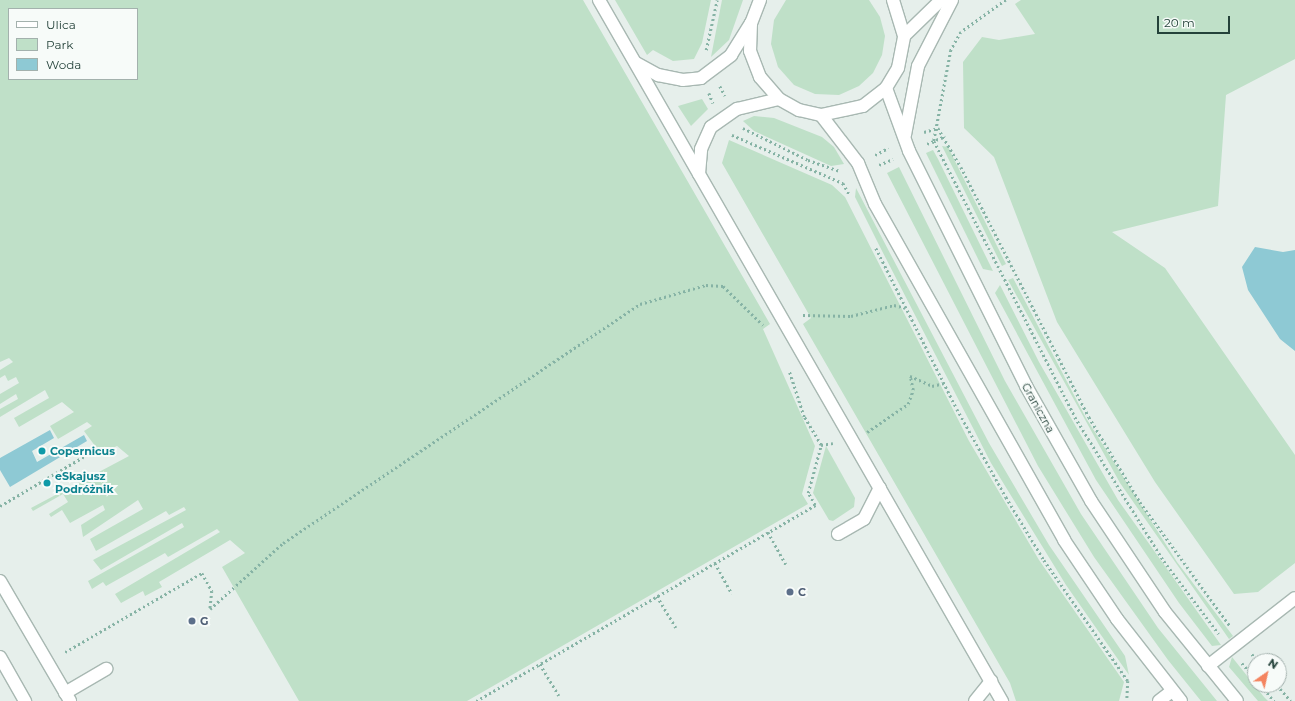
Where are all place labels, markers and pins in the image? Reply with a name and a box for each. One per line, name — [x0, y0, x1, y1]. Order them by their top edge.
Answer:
place label: Copernicus — [50, 444, 115, 458]
marker: Copernicus — [37, 446, 47, 456]
place label: eSkajusz Podróżnik — [55, 470, 114, 496]
marker: eSkajusz Podróżnik — [42, 478, 52, 488]
place label: C — [798, 585, 806, 599]
marker: C — [785, 587, 795, 597]
place label: G — [200, 614, 208, 628]
marker: G — [187, 616, 197, 626]

